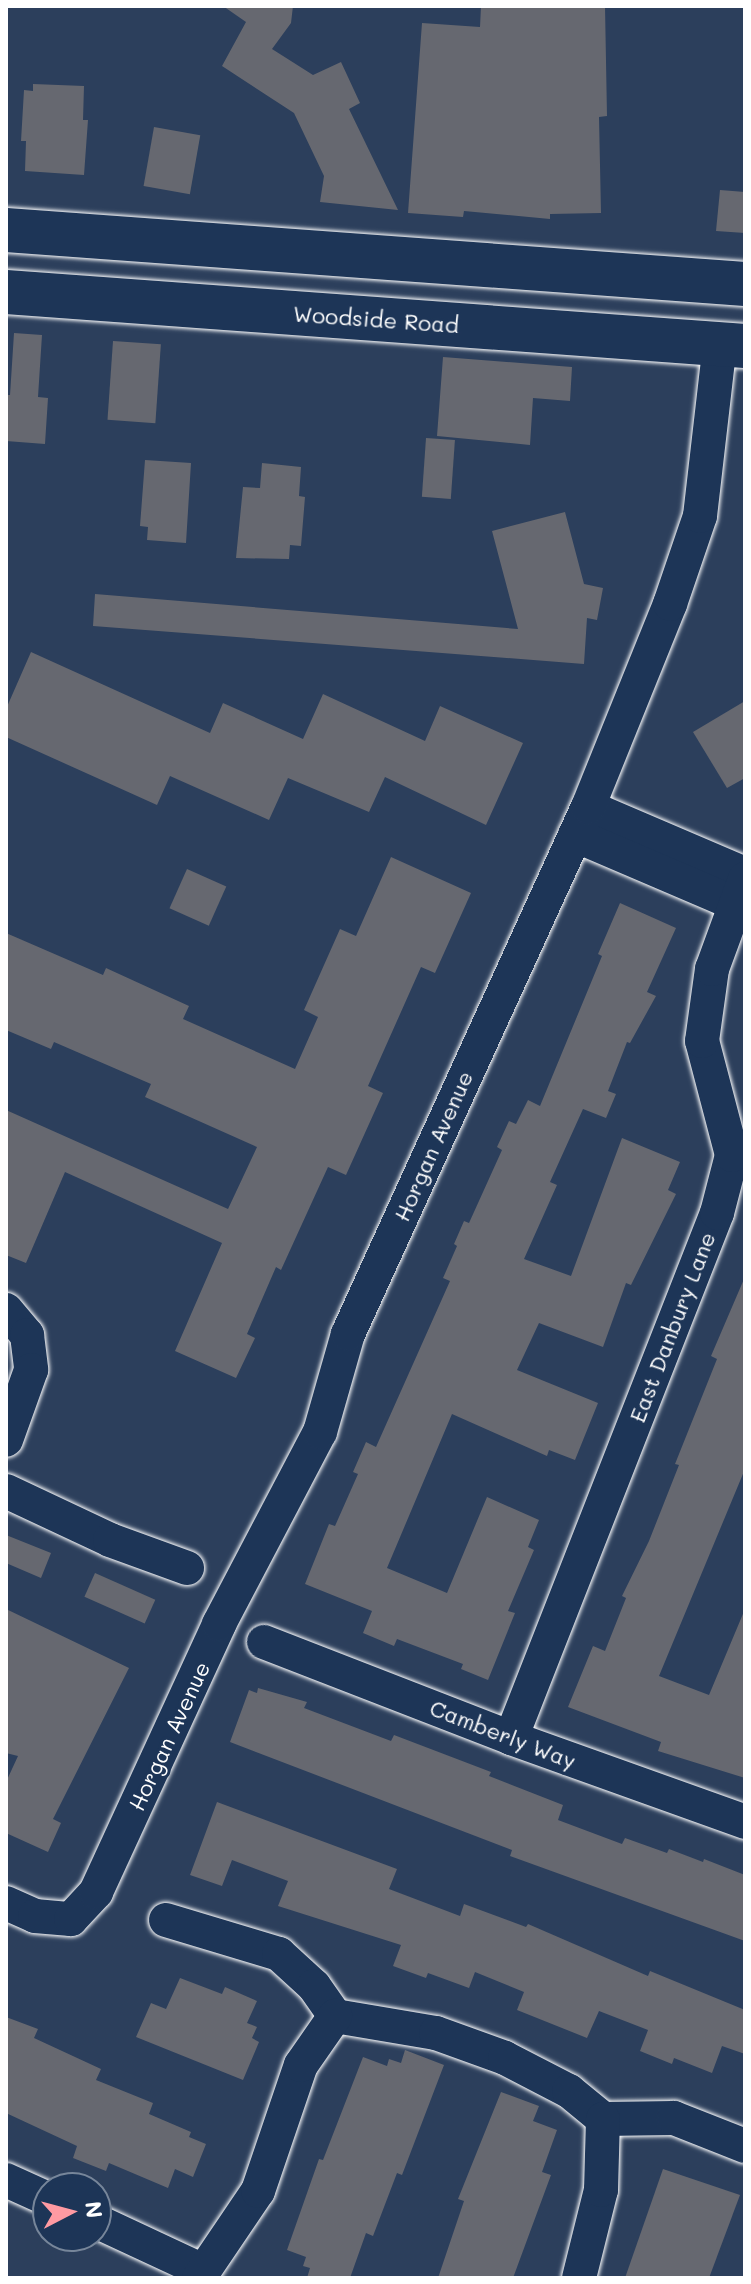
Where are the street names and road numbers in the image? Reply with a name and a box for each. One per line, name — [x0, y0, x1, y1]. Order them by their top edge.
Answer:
street label: Woodside Road — [292, 300, 460, 338]
street label: Horgan Avenue — [388, 1067, 478, 1225]
street label: East Danbury Lane — [624, 1228, 720, 1426]
street label: Horgan Avenue — [123, 1657, 215, 1815]
street label: Camberly Way — [426, 1694, 580, 1774]

